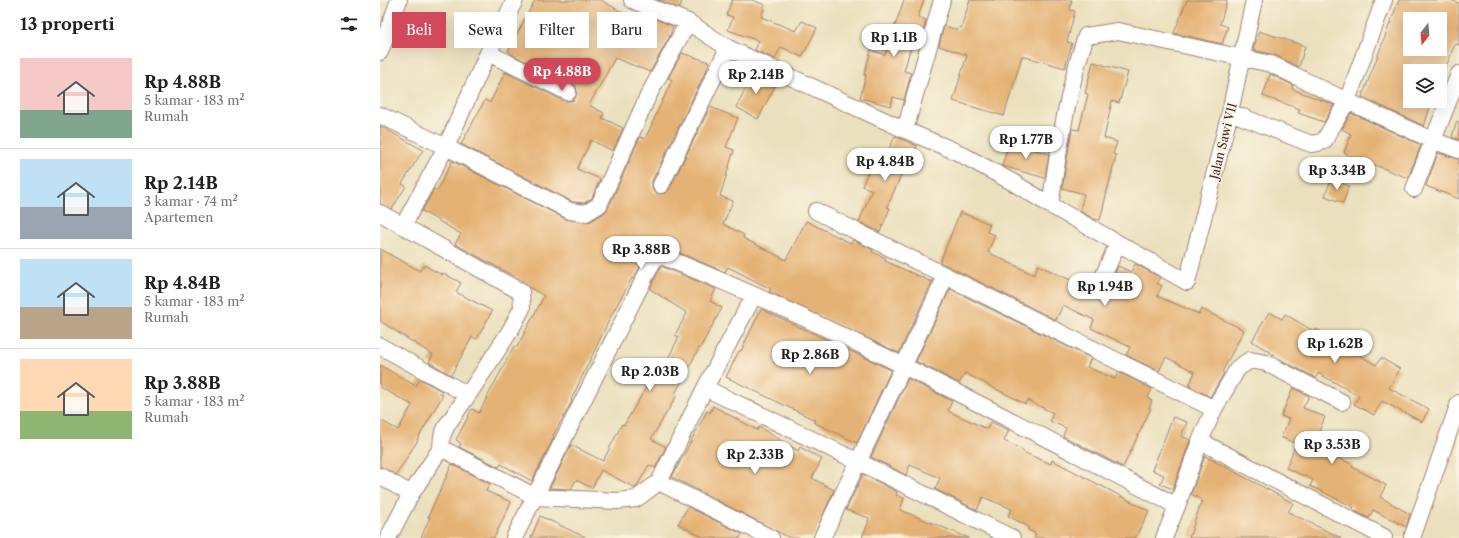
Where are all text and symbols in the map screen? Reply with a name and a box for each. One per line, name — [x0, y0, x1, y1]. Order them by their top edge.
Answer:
chip: Beli — [392, 12, 446, 48]
chip: Sewa — [454, 12, 517, 48]
chip: Filter — [525, 12, 589, 48]
chip: Baru — [597, 12, 657, 48]
north arrow — [1403, 12, 1447, 56]
map controls — [1403, 12, 1447, 108]
icon: filters — [338, 13, 360, 35]
text: 13 properti — [20, 14, 115, 34]
pin: Rp 1.1B — [857, 24, 931, 58]
text: Rp 1.1B — [871, 29, 917, 45]
pin: Rp 4.88B — [521, 58, 603, 92]
pin: Rp 2.14B — [715, 61, 797, 95]
text: Rp 4.88B — [533, 63, 591, 79]
button: layers — [1403, 64, 1447, 108]
text: Rp 2.14B — [728, 66, 784, 82]
text: Rp 4.88B — [144, 72, 221, 92]
icon: home — [52, 74, 100, 122]
text: 5 kamar · 183 m² — [144, 92, 245, 108]
street label: Jalan Sawi VII — [1206, 101, 1240, 183]
text: Rumah — [144, 108, 189, 124]
pin: Rp 1.77B — [985, 126, 1067, 160]
text: Rp 1.77B — [999, 131, 1053, 147]
pin: Rp 4.84B — [844, 148, 926, 182]
text: Rp 4.84B — [856, 153, 914, 169]
pin: Rp 3.34B — [1296, 157, 1378, 191]
text: Rp 3.34B — [1308, 162, 1366, 178]
text: Rp 2.14B — [144, 173, 218, 193]
icon: home — [52, 175, 100, 223]
text: 3 kamar · 74 m² — [144, 193, 238, 209]
text: Apartemen — [144, 209, 213, 225]
pin: Rp 3.88B — [600, 236, 682, 270]
text: Rp 3.88B — [612, 241, 670, 257]
text: Rp 4.84B — [144, 273, 221, 293]
pin: Rp 1.94B — [1064, 273, 1146, 307]
icon: home — [52, 275, 100, 323]
text: Rp 1.94B — [1077, 278, 1133, 294]
text: 5 kamar · 183 m² — [144, 293, 245, 309]
text: Rumah — [144, 309, 189, 325]
pin: Rp 1.62B — [1294, 330, 1376, 364]
text: Rp 1.62B — [1307, 335, 1363, 351]
pin: Rp 2.86B — [769, 341, 851, 375]
text: Rp 2.86B — [781, 346, 839, 362]
pin: Rp 2.03B — [609, 358, 691, 392]
text: Rp 2.03B — [621, 363, 679, 379]
text: Rp 3.88B — [144, 373, 221, 393]
icon: home — [52, 375, 100, 423]
text: 5 kamar · 183 m² — [144, 393, 245, 409]
text: Rumah — [144, 409, 189, 425]
pin: Rp 3.53B — [1291, 431, 1373, 465]
text: Rp 3.53B — [1303, 436, 1361, 452]
pin: Rp 2.33B — [714, 441, 796, 475]
text: Rp 2.33B — [726, 446, 784, 462]

